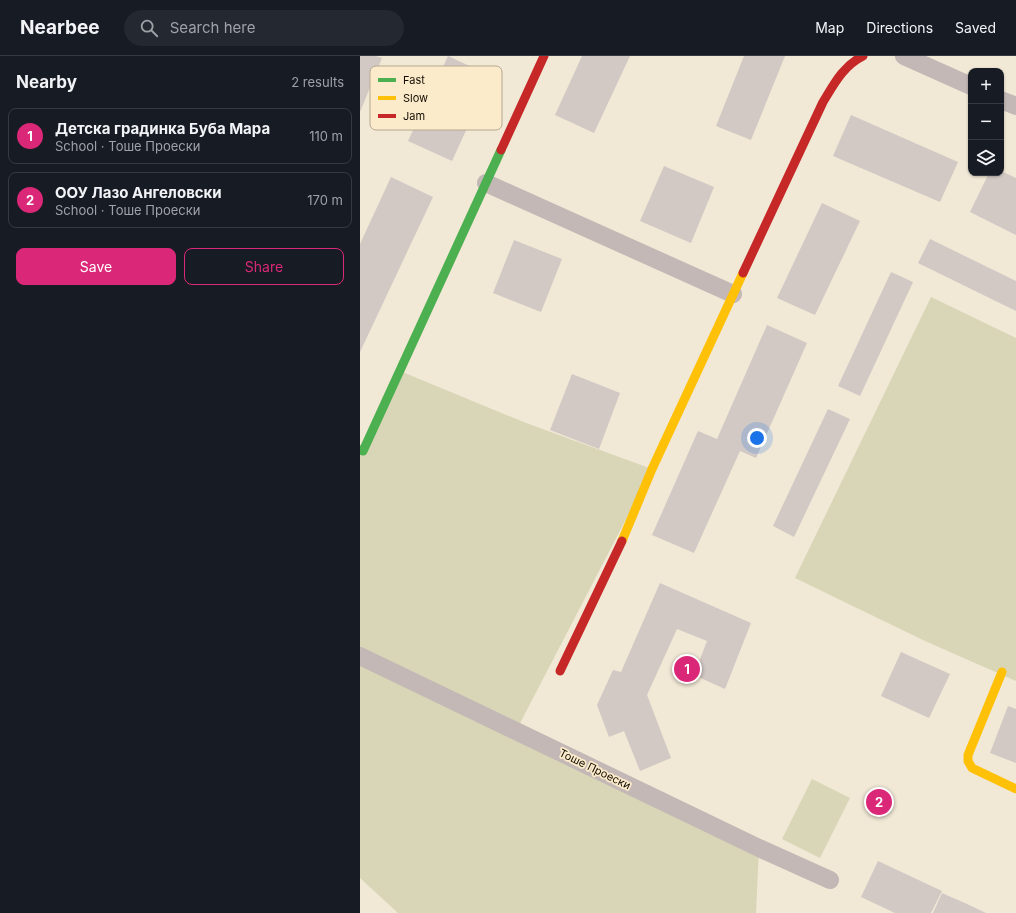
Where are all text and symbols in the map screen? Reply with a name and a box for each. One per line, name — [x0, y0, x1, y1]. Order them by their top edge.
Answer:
search box — [124, 10, 404, 46]
text: Nearbee — [20, 16, 100, 39]
icon: search — [138, 17, 160, 39]
text: Search here — [170, 18, 255, 37]
text: Map — [815, 19, 844, 36]
text: Directions — [866, 19, 933, 36]
text: Saved — [955, 19, 996, 36]
legend — [370, 66, 502, 130]
map controls — [968, 68, 1004, 176]
button: + — [968, 68, 1004, 104]
text: Nearby — [16, 72, 77, 92]
text: Fast — [403, 73, 425, 87]
text: 2 results — [291, 74, 344, 90]
text: Slow — [403, 91, 428, 105]
button: − — [968, 104, 1004, 140]
text: Jam — [403, 109, 425, 123]
text: Детска градинка Буба Мара — [55, 119, 270, 138]
text: 1 — [27, 128, 33, 144]
text: 110 m — [309, 128, 343, 144]
text: School · Тоше Проески — [55, 138, 201, 154]
button: layers — [968, 140, 1004, 176]
text: ООУ Лазо Ангеловски — [55, 183, 222, 202]
text: 2 — [26, 192, 34, 208]
text: 170 m — [307, 192, 343, 208]
text: School · Тоше Проески — [55, 202, 201, 218]
button: Save — [16, 248, 176, 285]
button: Share — [184, 248, 344, 285]
your location — [747, 428, 767, 448]
pin: 1 — [674, 654, 700, 684]
street label: Тоше Проески — [557, 746, 633, 792]
pin: 2 — [866, 787, 892, 817]

